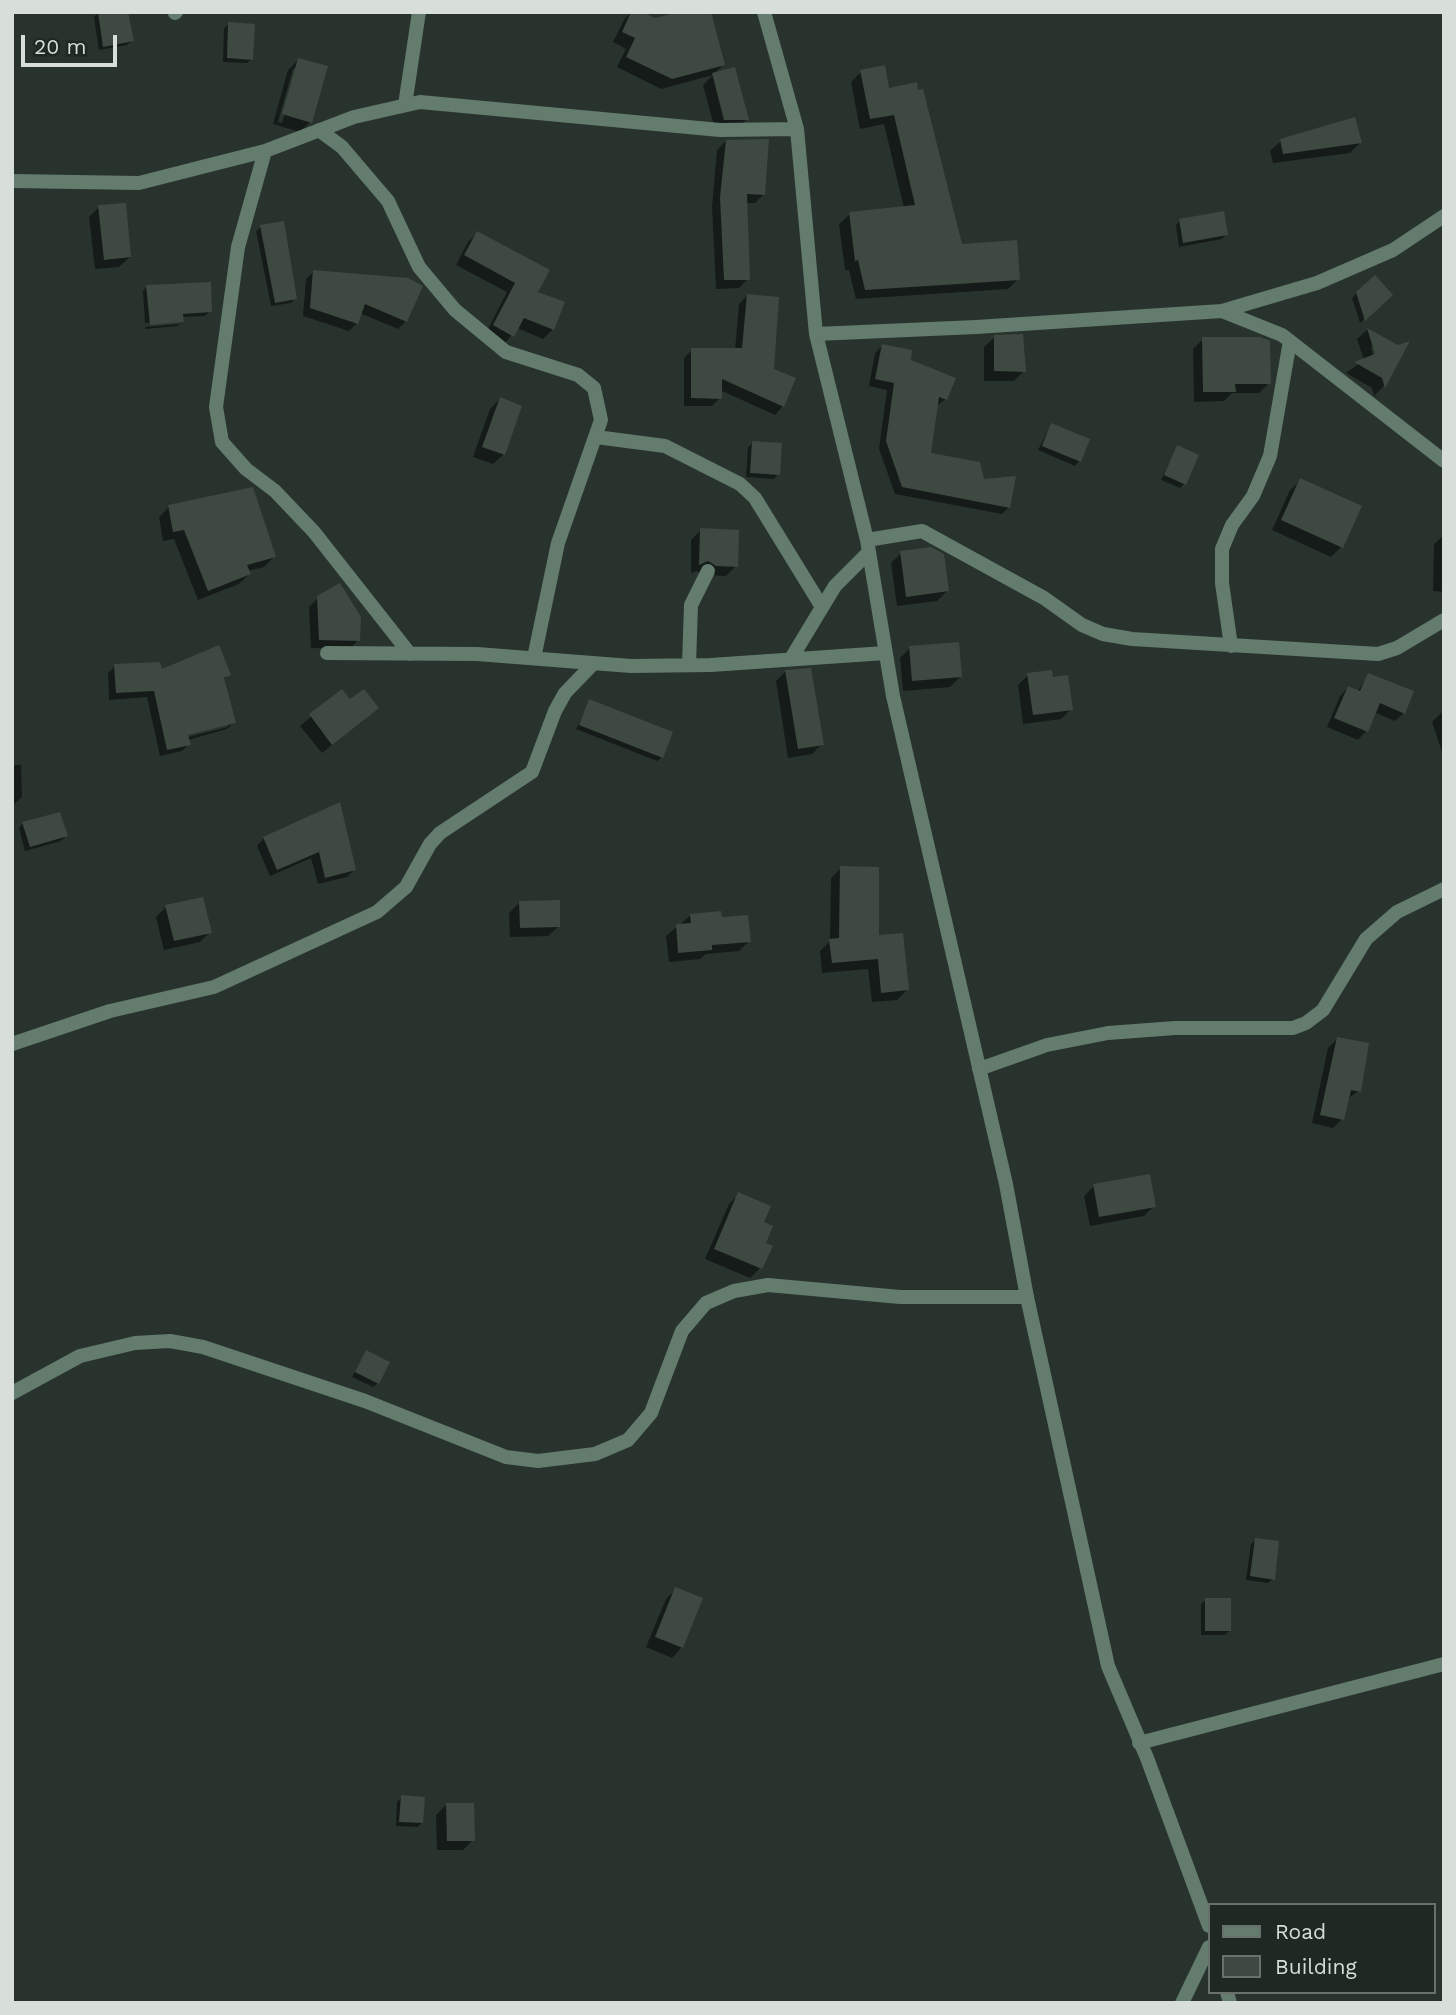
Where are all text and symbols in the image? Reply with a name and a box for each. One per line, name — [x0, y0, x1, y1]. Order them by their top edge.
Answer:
scale bar — [24, 21, 121, 65]
text: 20 m — [34, 34, 86, 59]
legend — [1208, 1903, 1435, 1994]
text: Road — [1275, 1919, 1326, 1944]
text: Building — [1275, 1954, 1357, 1979]

